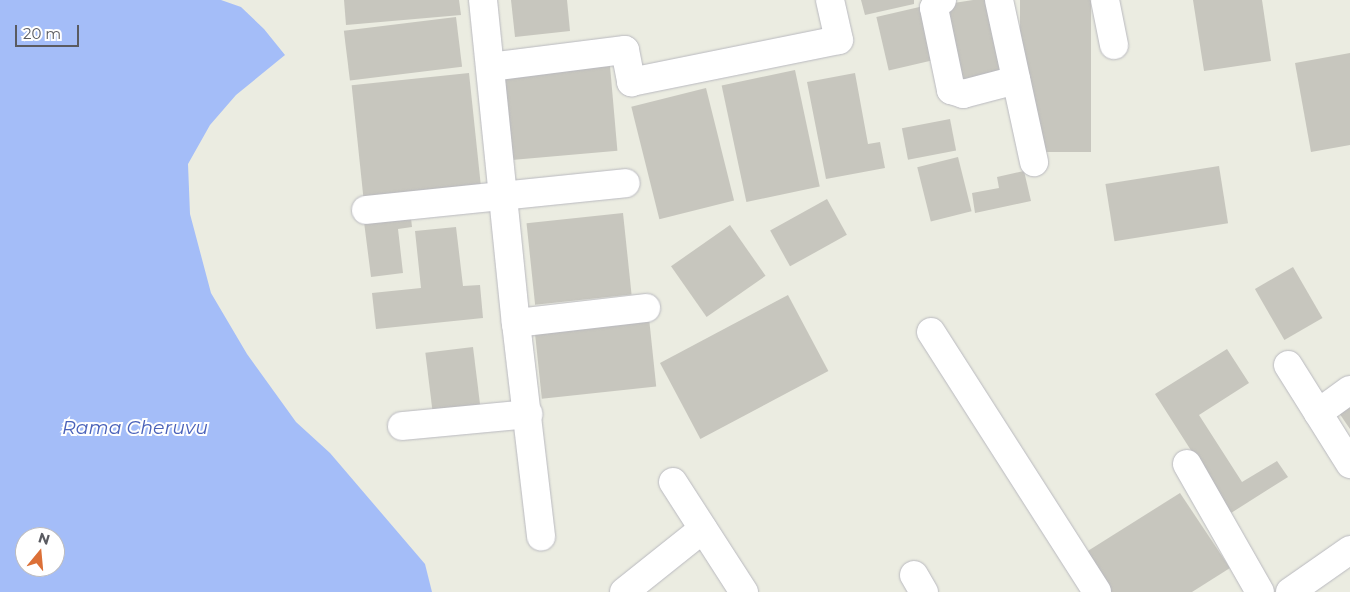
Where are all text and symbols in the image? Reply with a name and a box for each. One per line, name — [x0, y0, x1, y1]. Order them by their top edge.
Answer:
scale bar — [18, 15, 81, 47]
text: 20 m — [23, 24, 61, 43]
water label: Rama Cheruvu — [62, 417, 208, 439]
north arrow — [15, 527, 65, 577]
text: N — [36, 528, 52, 549]

